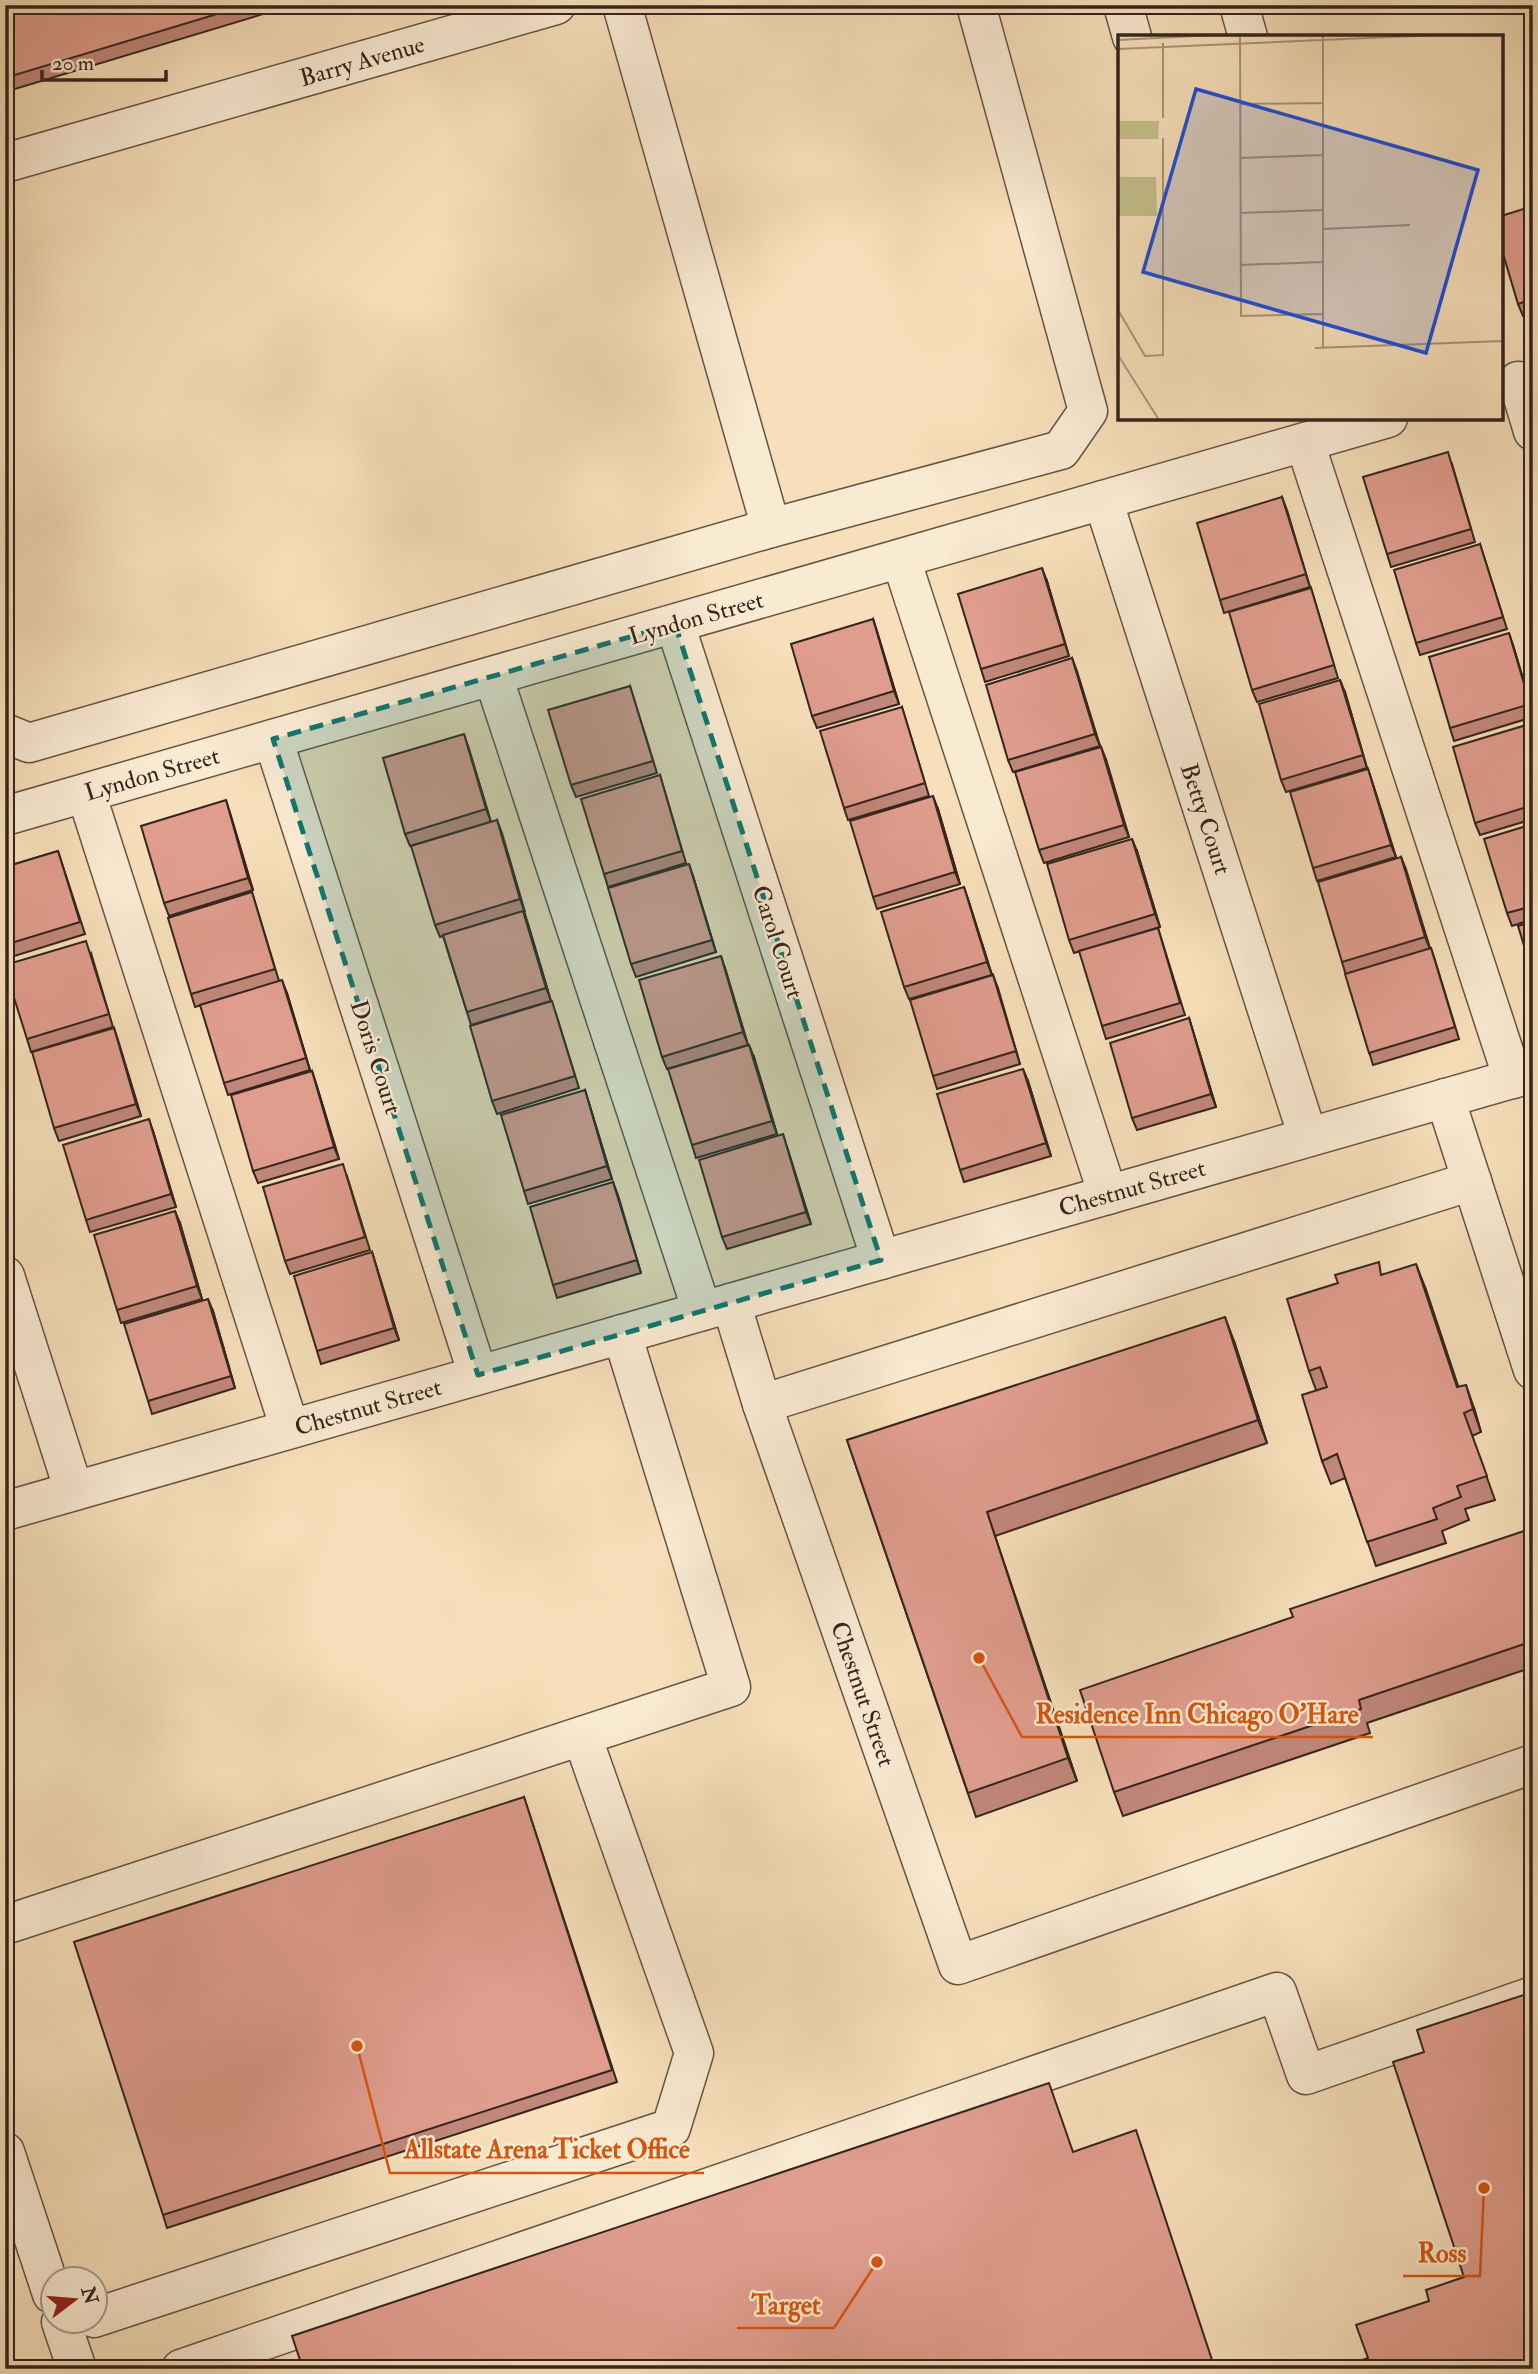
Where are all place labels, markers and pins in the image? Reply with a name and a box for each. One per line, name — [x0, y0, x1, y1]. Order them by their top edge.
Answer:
callout: Residence Inn Chicago O'Hare — [1022, 1690, 1373, 1737]
callout: Allstate Arena Ticket Office — [390, 2126, 704, 2173]
callout: Ross — [1403, 2229, 1480, 2276]
callout: Target — [737, 2281, 834, 2328]

